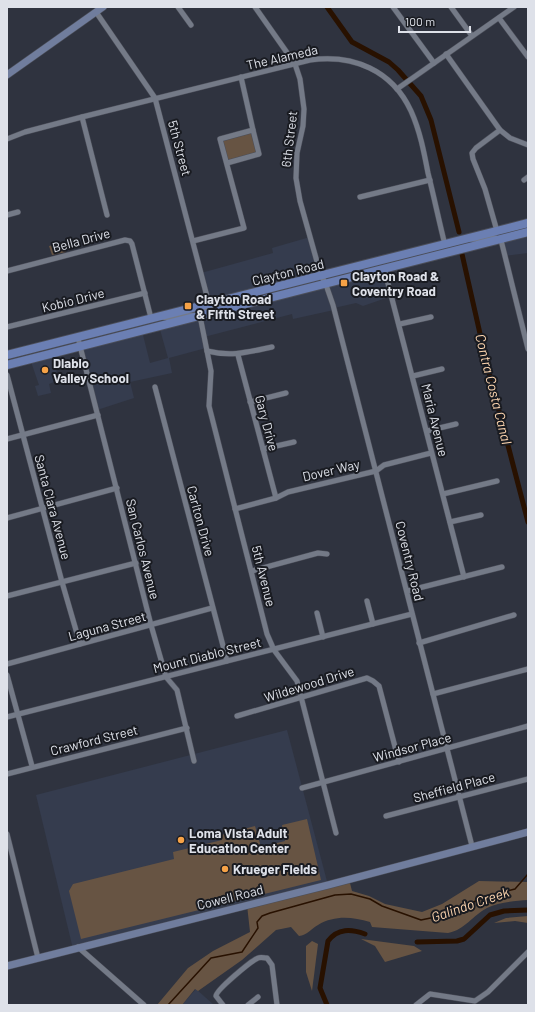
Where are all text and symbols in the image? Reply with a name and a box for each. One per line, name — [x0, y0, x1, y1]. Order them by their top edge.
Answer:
scale bar — [399, 8, 470, 34]
text: 100 m — [405, 14, 435, 28]
street label: The Alameda — [245, 41, 319, 73]
street label: 6th Street — [278, 110, 300, 168]
street label: 5th Street — [165, 119, 195, 177]
street label: Bella Drive — [50, 225, 112, 255]
street label: Clayton Road — [250, 255, 326, 289]
place label: Clayton Road & Coventry Road — [352, 268, 439, 299]
marker: Clayton Road & Coventry Road — [339, 278, 349, 288]
street label: Kobio Drive — [40, 284, 106, 315]
place label: Clayton Road & Fifth Street — [196, 291, 275, 322]
marker: Clayton Road & Fifth Street — [183, 301, 193, 311]
water label: Contra Costa Canal — [472, 332, 516, 446]
place label: Diablo Valley School — [53, 355, 129, 386]
marker: Diablo Valley School — [40, 365, 50, 375]
street label: Maria Avenue — [418, 382, 452, 458]
street label: Gary Drive — [252, 393, 282, 453]
street label: Santa Clara Avenue — [31, 453, 75, 561]
street label: Dover Way — [301, 456, 361, 484]
street label: Carlton Drive — [184, 484, 218, 558]
street label: San Carlos Avenue — [123, 497, 163, 601]
street label: Coventry Road — [392, 519, 428, 603]
street label: 5th Avenue — [249, 544, 279, 608]
street label: Laguna Street — [66, 608, 148, 644]
street label: Mount Diablo Street — [151, 634, 263, 676]
street label: Wildewood Drive — [262, 663, 356, 705]
street label: Crawford Street — [49, 721, 139, 759]
street label: Windsor Place — [371, 729, 453, 765]
street label: Sheffield Place — [411, 768, 497, 806]
place label: Loma Vista Adult Education Center — [189, 825, 289, 856]
marker: Loma Vista Adult Education Center — [176, 835, 186, 845]
place label: Krueger Fields — [233, 861, 317, 877]
marker: Krueger Fields — [220, 864, 230, 874]
street label: Cowell Road — [195, 881, 265, 913]
water label: Galindo Creek — [429, 883, 511, 925]

